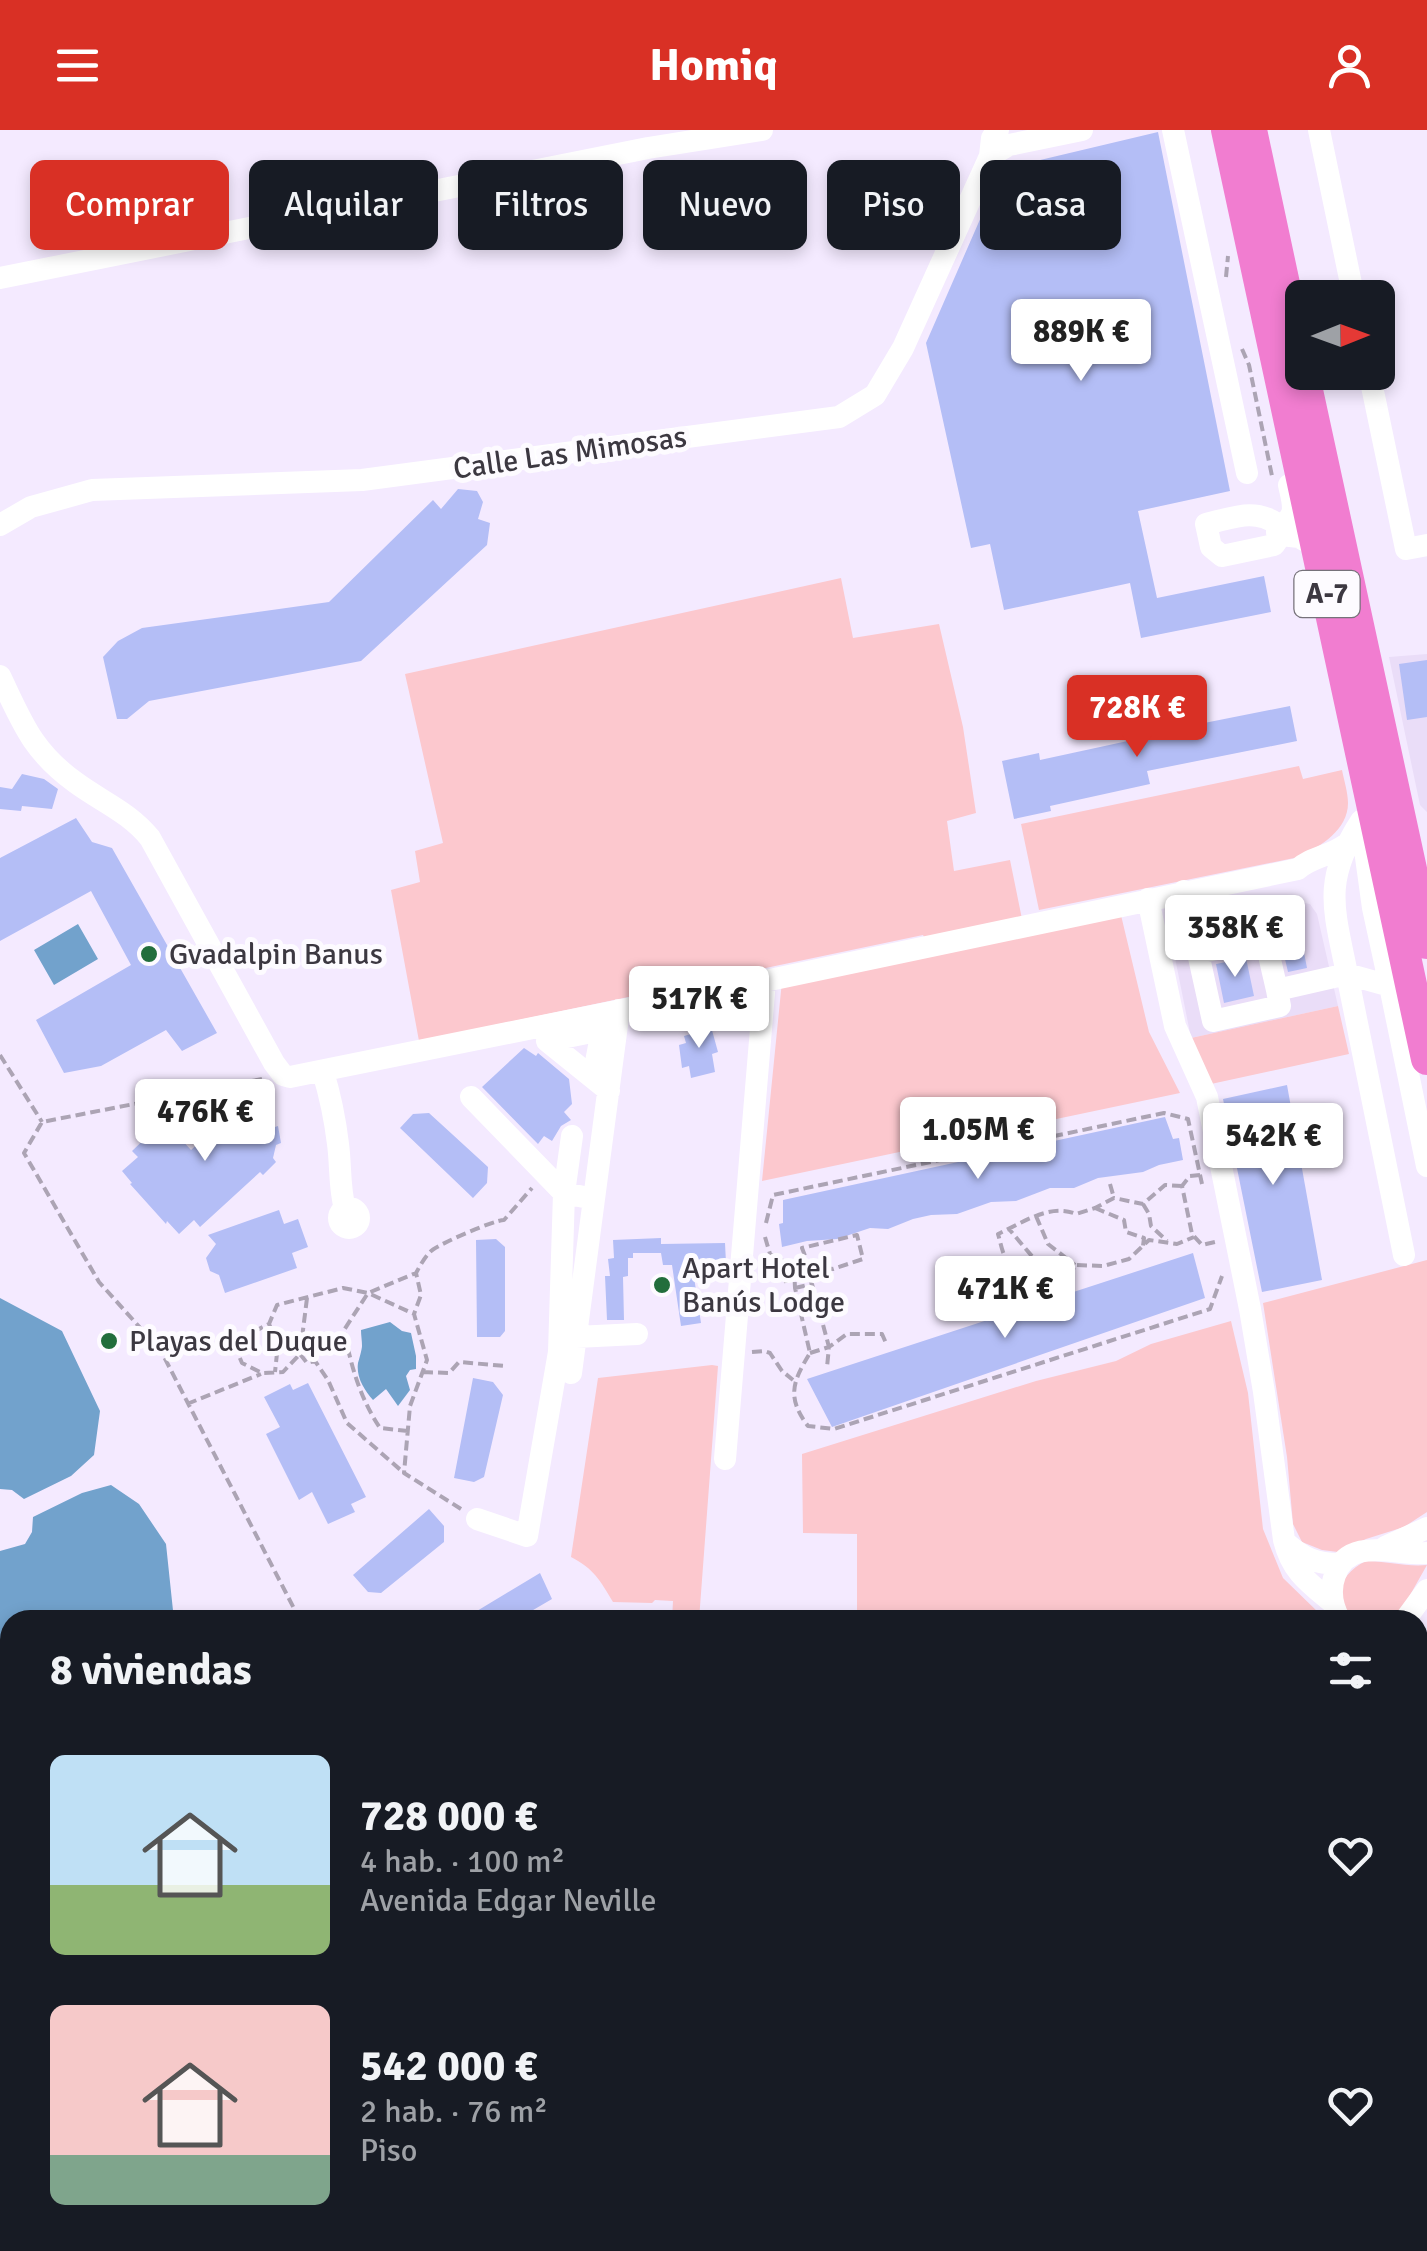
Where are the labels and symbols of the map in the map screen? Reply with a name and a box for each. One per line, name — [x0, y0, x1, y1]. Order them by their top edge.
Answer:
north arrow — [1285, 280, 1395, 390]
pin: 889K € — [1000, 299, 1162, 384]
street label: Calle Las Mimosas — [451, 418, 689, 488]
road number: A-7 — [1294, 571, 1360, 617]
pin: 728K € — [1056, 675, 1218, 760]
pin: 358K € — [1154, 895, 1316, 980]
place label: Gvadalpin Banus — [169, 936, 383, 973]
marker: Gvadalpin Banus — [138, 943, 160, 965]
pin: 517K € — [618, 966, 780, 1051]
pin: 476K € — [124, 1079, 286, 1164]
pin: 1.05M € — [886, 1097, 1070, 1182]
pin: 542K € — [1192, 1103, 1354, 1188]
place label: Apart Hotel Banús Lodge — [682, 1250, 845, 1321]
pin: 471K € — [924, 1256, 1086, 1341]
marker: Apart Hotel Banús Lodge — [651, 1274, 673, 1296]
place label: Playas del Duque — [129, 1323, 348, 1360]
marker: Playas del Duque — [98, 1330, 120, 1352]

